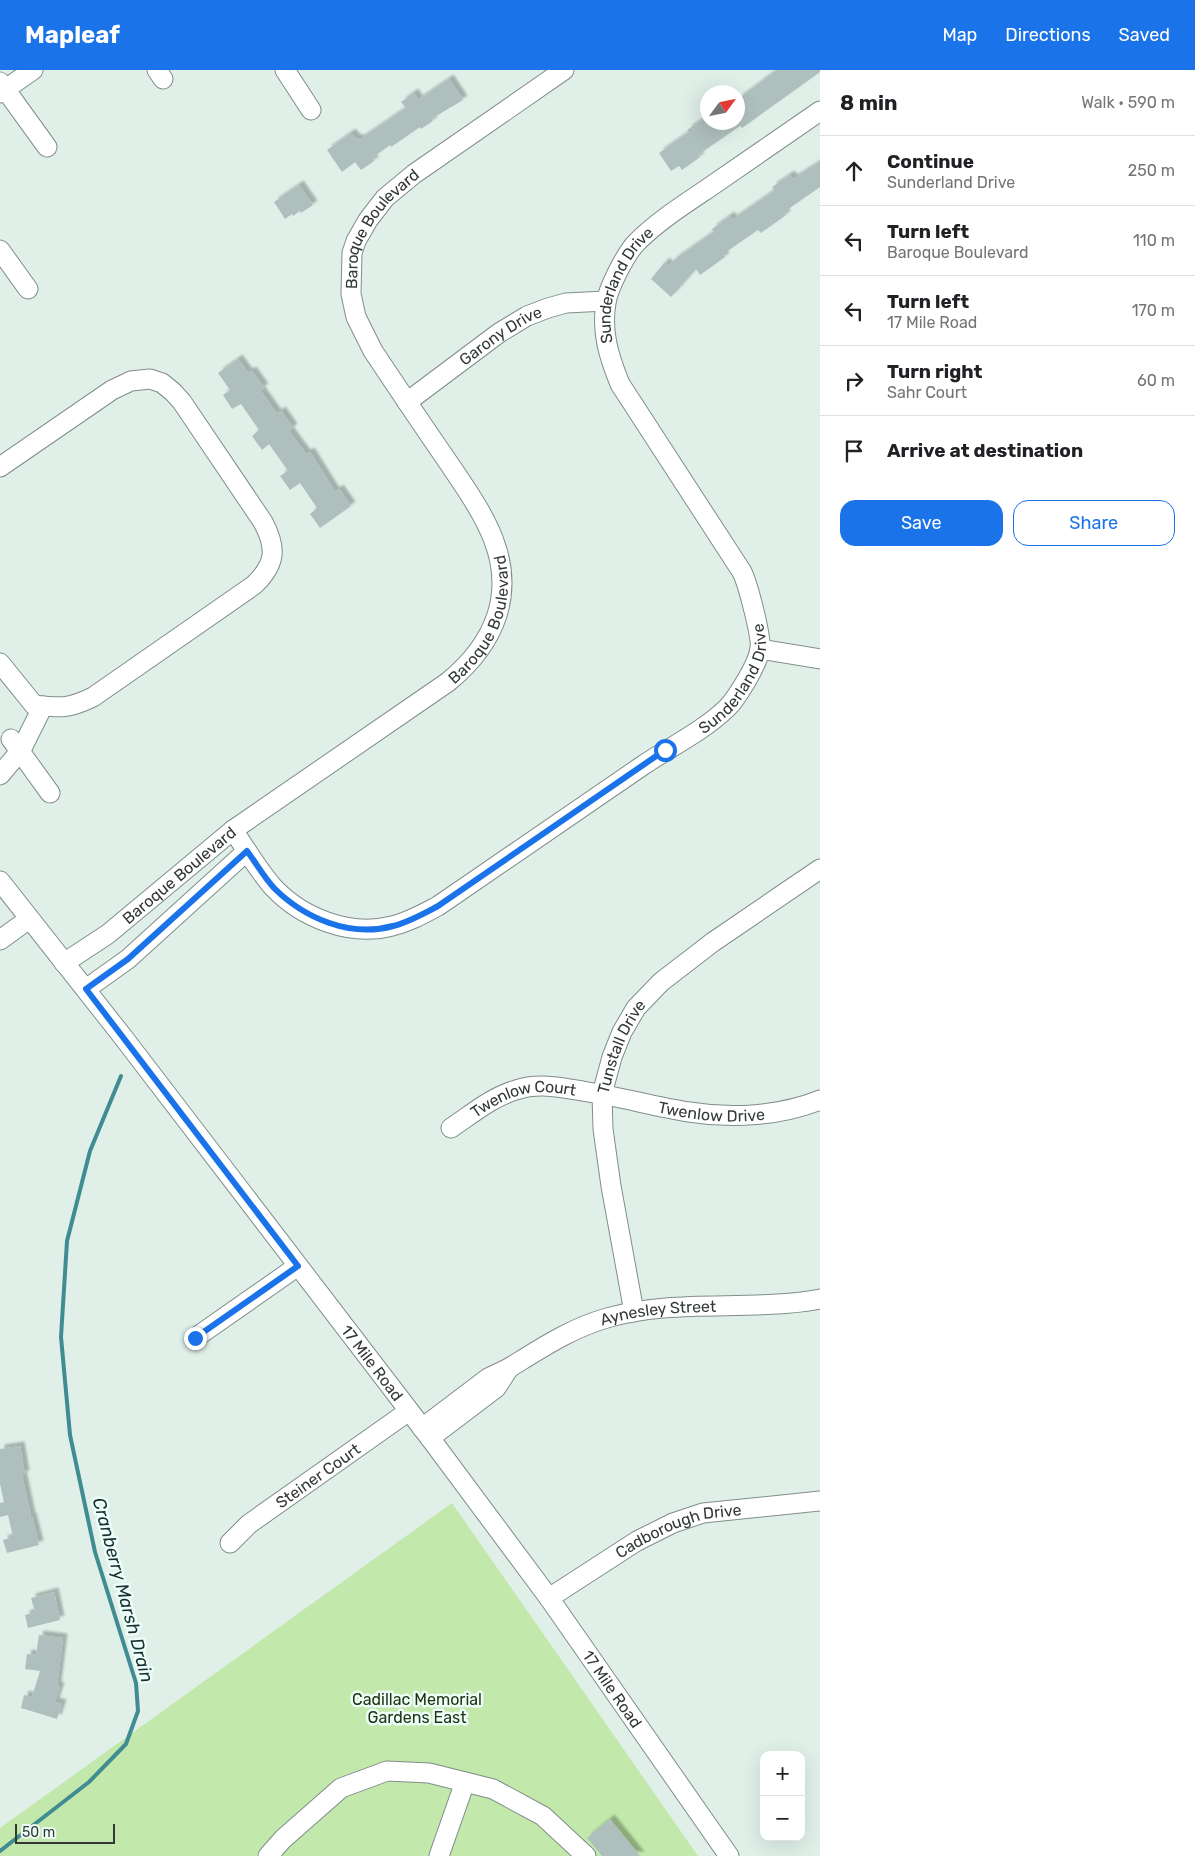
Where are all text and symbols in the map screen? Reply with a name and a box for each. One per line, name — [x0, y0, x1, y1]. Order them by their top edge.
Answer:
text: Mapleaf — [25, 21, 120, 49]
text: Map — [942, 24, 977, 46]
text: Directions — [1005, 24, 1091, 46]
text: Saved — [1119, 24, 1170, 46]
north arrow — [700, 85, 745, 130]
text: 8 min — [840, 90, 897, 115]
text: Walk · 590 m — [1081, 93, 1175, 112]
text: Continue — [887, 150, 974, 173]
icon: ahead — [840, 157, 868, 185]
text: 250 m — [1128, 161, 1175, 180]
street label: Baroque Boulevard — [342, 165, 423, 289]
text: Sunderland Drive — [887, 173, 1015, 192]
text: Turn left — [887, 220, 969, 243]
street label: Sunderland Drive — [595, 223, 657, 345]
icon: left — [840, 227, 868, 255]
text: 110 m — [1133, 231, 1175, 250]
text: Baroque Boulevard — [887, 243, 1029, 262]
text: Turn left — [887, 290, 969, 313]
icon: left — [840, 297, 868, 325]
text: 170 m — [1132, 301, 1175, 320]
street label: Garony Drive — [456, 302, 544, 370]
text: 17 Mile Road — [887, 313, 977, 332]
text: Turn right — [887, 360, 982, 383]
icon: right — [840, 367, 868, 395]
text: 60 m — [1137, 371, 1175, 390]
text: Sahr Court — [887, 383, 967, 402]
icon: arrive — [840, 437, 868, 465]
text: Arrive at destination — [887, 439, 1083, 462]
button: Save — [840, 500, 1003, 546]
button: Share — [1013, 500, 1175, 546]
street label: Baroque Boulevard — [444, 553, 512, 688]
street label: Sunderland Drive — [695, 622, 770, 738]
route start — [654, 739, 677, 762]
street label: Baroque Boulevard — [119, 823, 240, 928]
street label: Tunstall Drive — [594, 995, 649, 1096]
street label: Twenlow Court — [467, 1077, 578, 1122]
street label: Twenlow Drive — [656, 1098, 766, 1126]
street label: Aynesley Street — [598, 1297, 716, 1330]
street label: 17 Mile Road — [337, 1321, 407, 1405]
route end — [184, 1327, 207, 1350]
street label: Steiner Court — [272, 1439, 364, 1512]
water label: Cranberry Marsh Drain — [88, 1495, 158, 1685]
street label: Cadborough Drive — [612, 1500, 742, 1562]
street label: 17 Mile Road — [578, 1647, 646, 1732]
park label: Cadillac Memorial Gardens East — [352, 1690, 482, 1727]
map controls — [760, 1751, 805, 1841]
button: + — [760, 1751, 805, 1796]
button: − — [760, 1796, 805, 1841]
scale bar — [15, 1821, 115, 1844]
text: 50 m — [22, 1824, 55, 1841]

